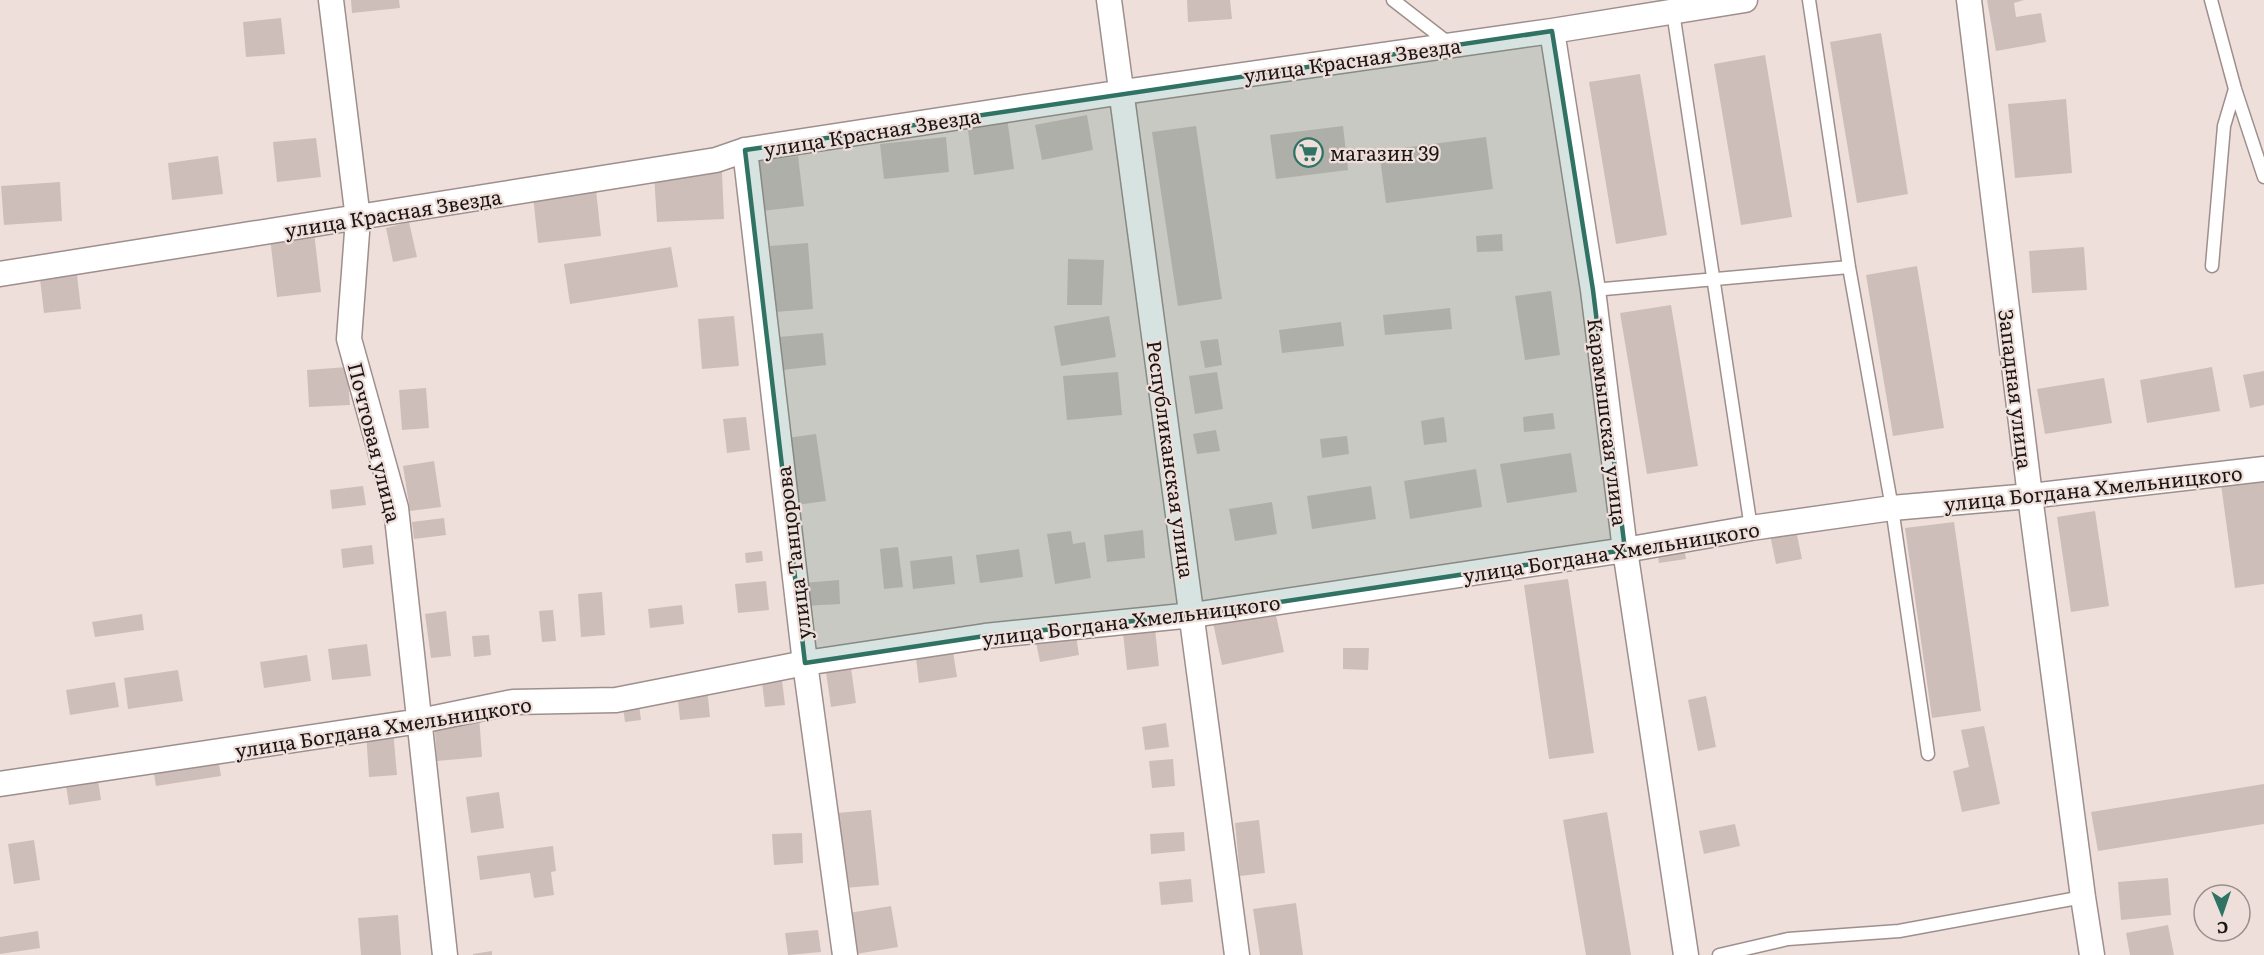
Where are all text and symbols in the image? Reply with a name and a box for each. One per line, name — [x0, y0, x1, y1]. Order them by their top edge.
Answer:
street label: улица Красная Звезда — [1241, 29, 1463, 89]
street label: улица Красная Звезда — [761, 99, 983, 163]
supermarket icon: магазин 39 — [1293, 136, 1325, 168]
place label: магазин 39 — [1330, 137, 1439, 167]
street label: улица Красная Звезда — [282, 180, 504, 244]
street label: Западная улица — [1992, 307, 2042, 471]
street label: Карамышская улица — [1581, 316, 1637, 528]
street label: Республиканская улица — [1140, 338, 1204, 580]
street label: Почтовая улица — [342, 359, 410, 525]
street label: улица Богдана Хмельницкого — [1942, 456, 2244, 518]
street label: улица Танцорова — [766, 464, 818, 641]
street label: улица Богдана Хмельницкого — [1460, 513, 1762, 589]
street label: улица Богдана Хмельницкого — [980, 586, 1282, 652]
street label: улица Богдана Хмельницкого — [232, 688, 534, 764]
north arrow — [2192, 883, 2252, 943]
text: С — [2216, 917, 2229, 941]

